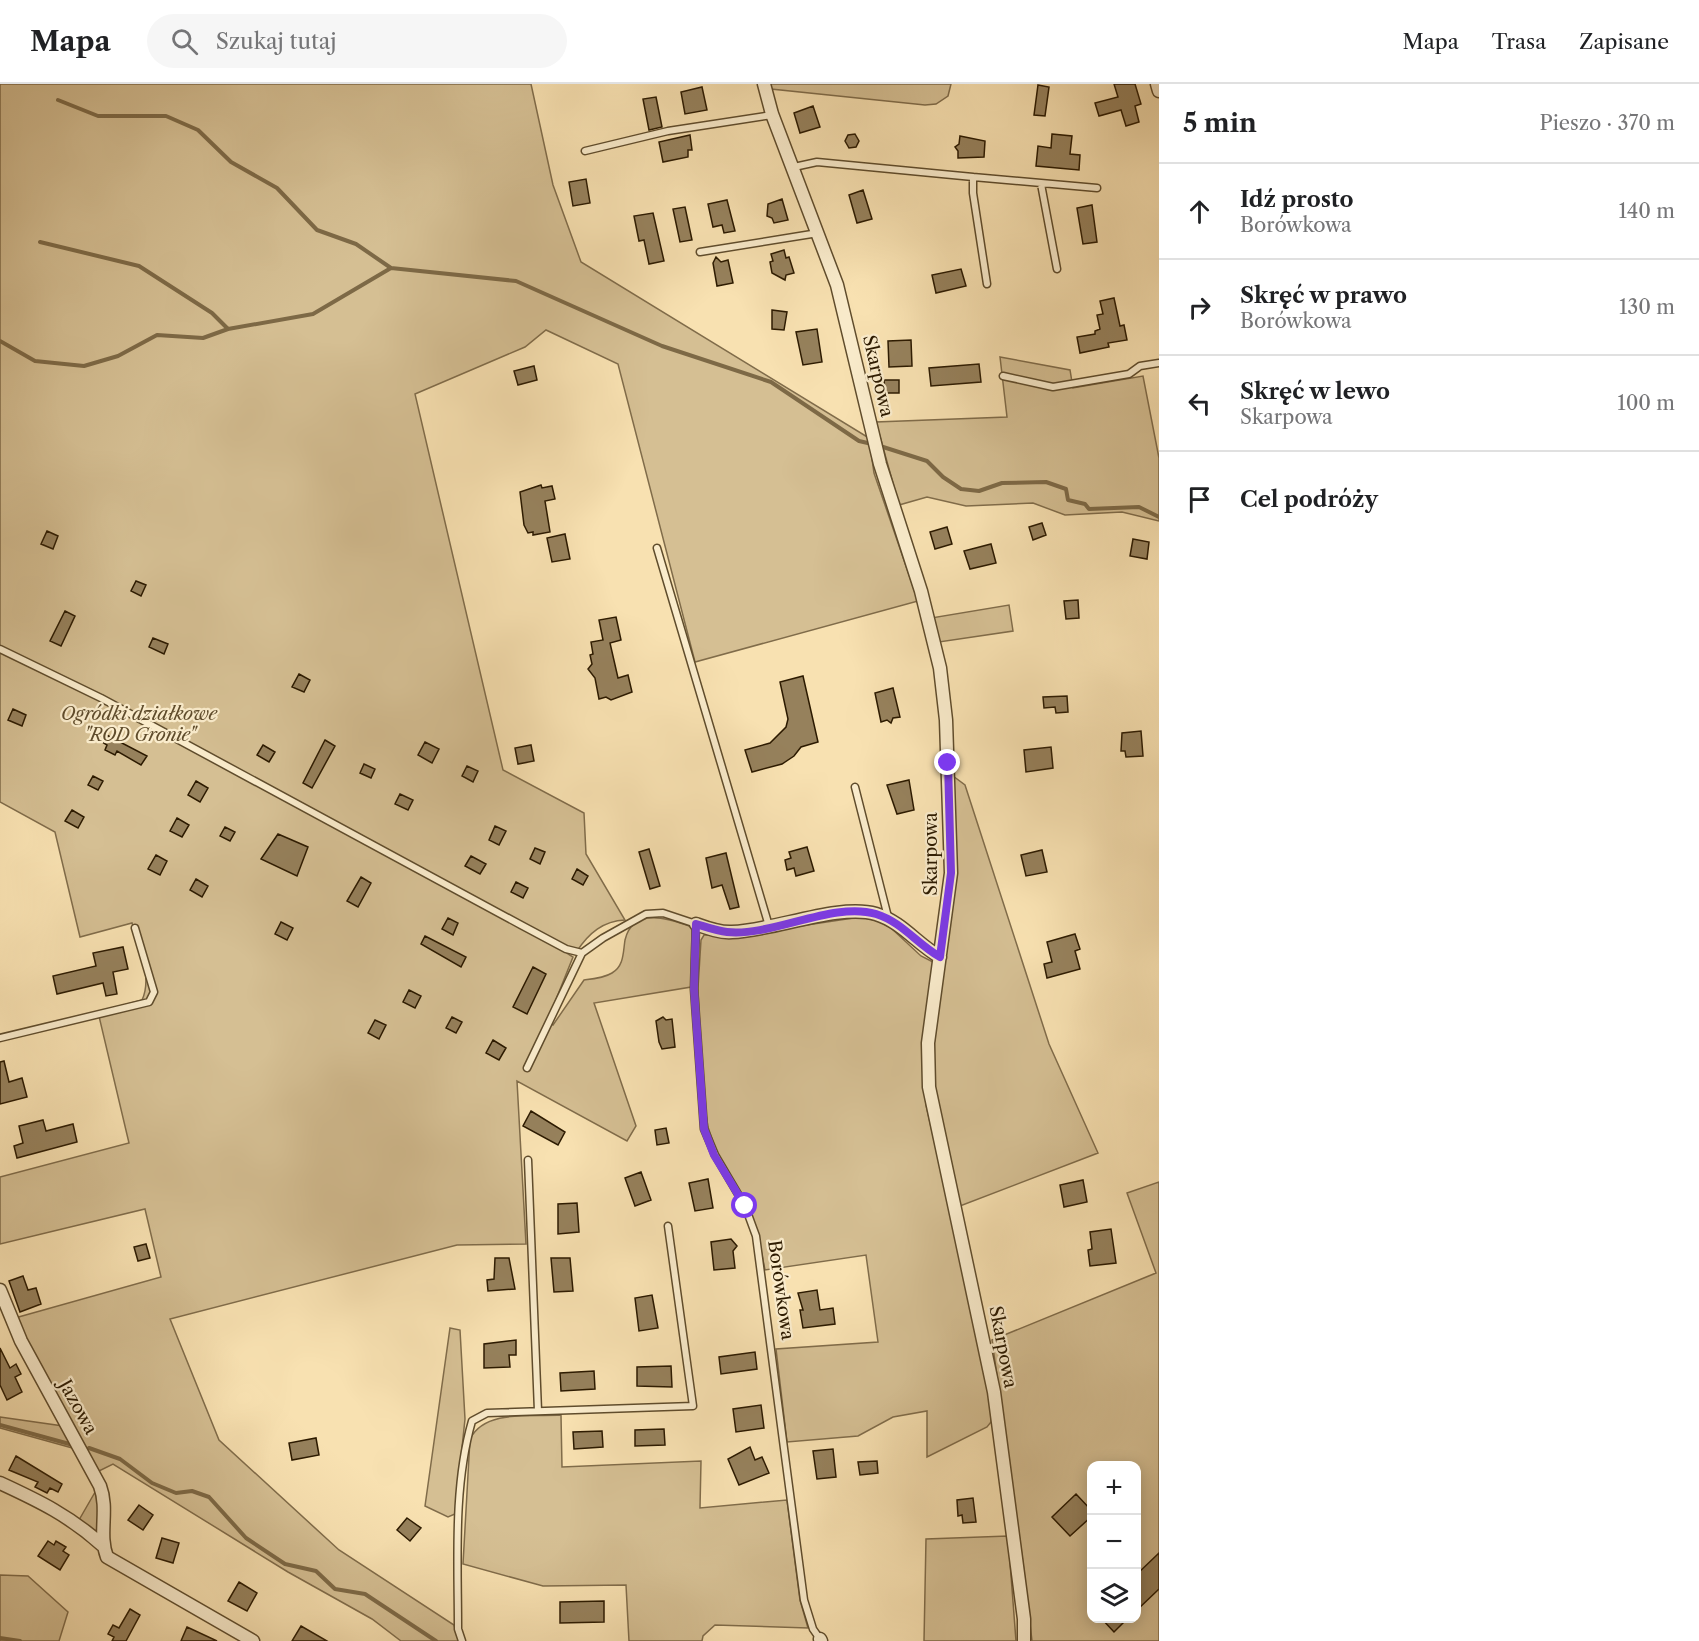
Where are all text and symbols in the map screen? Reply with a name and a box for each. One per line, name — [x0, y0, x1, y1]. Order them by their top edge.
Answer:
search box — [147, 14, 567, 68]
text: Mapa — [30, 24, 111, 58]
icon: search — [168, 25, 201, 58]
text: Szukaj tutaj — [216, 28, 337, 55]
text: Mapa — [1403, 29, 1459, 54]
text: Trasa — [1492, 29, 1546, 54]
text: Zapisane — [1579, 29, 1669, 54]
text: 5 min — [1183, 107, 1257, 139]
text: Pieszo · 370 m — [1539, 111, 1675, 135]
text: Idź prosto — [1240, 186, 1354, 213]
icon: ahead — [1183, 195, 1216, 228]
text: 140 m — [1618, 199, 1675, 223]
text: Borówkowa — [1240, 213, 1352, 237]
text: Skręć w prawo — [1240, 282, 1407, 309]
icon: right — [1183, 291, 1216, 324]
text: 130 m — [1619, 295, 1675, 319]
text: Borówkowa — [1240, 309, 1352, 333]
street label: Skarpowa — [858, 333, 898, 420]
text: Skręć w lewo — [1240, 378, 1390, 405]
icon: left — [1183, 387, 1216, 420]
text: 100 m — [1617, 391, 1675, 415]
text: Skarpowa — [1240, 405, 1333, 429]
icon: arrive — [1183, 483, 1216, 516]
text: Cel podróży — [1240, 486, 1378, 513]
park label: Ogródki działkowe "ROD Gronie" — [61, 703, 218, 746]
route end — [934, 749, 960, 775]
street label: Skarpowa — [920, 812, 942, 896]
route start — [731, 1192, 757, 1218]
street label: Borówkowa — [763, 1239, 799, 1342]
street label: Skarpowa — [984, 1304, 1022, 1391]
street label: Jazowa — [53, 1373, 102, 1439]
map controls — [1087, 1461, 1141, 1623]
button: + — [1087, 1461, 1141, 1515]
button: − — [1087, 1515, 1141, 1569]
button: layers — [1087, 1569, 1141, 1623]

